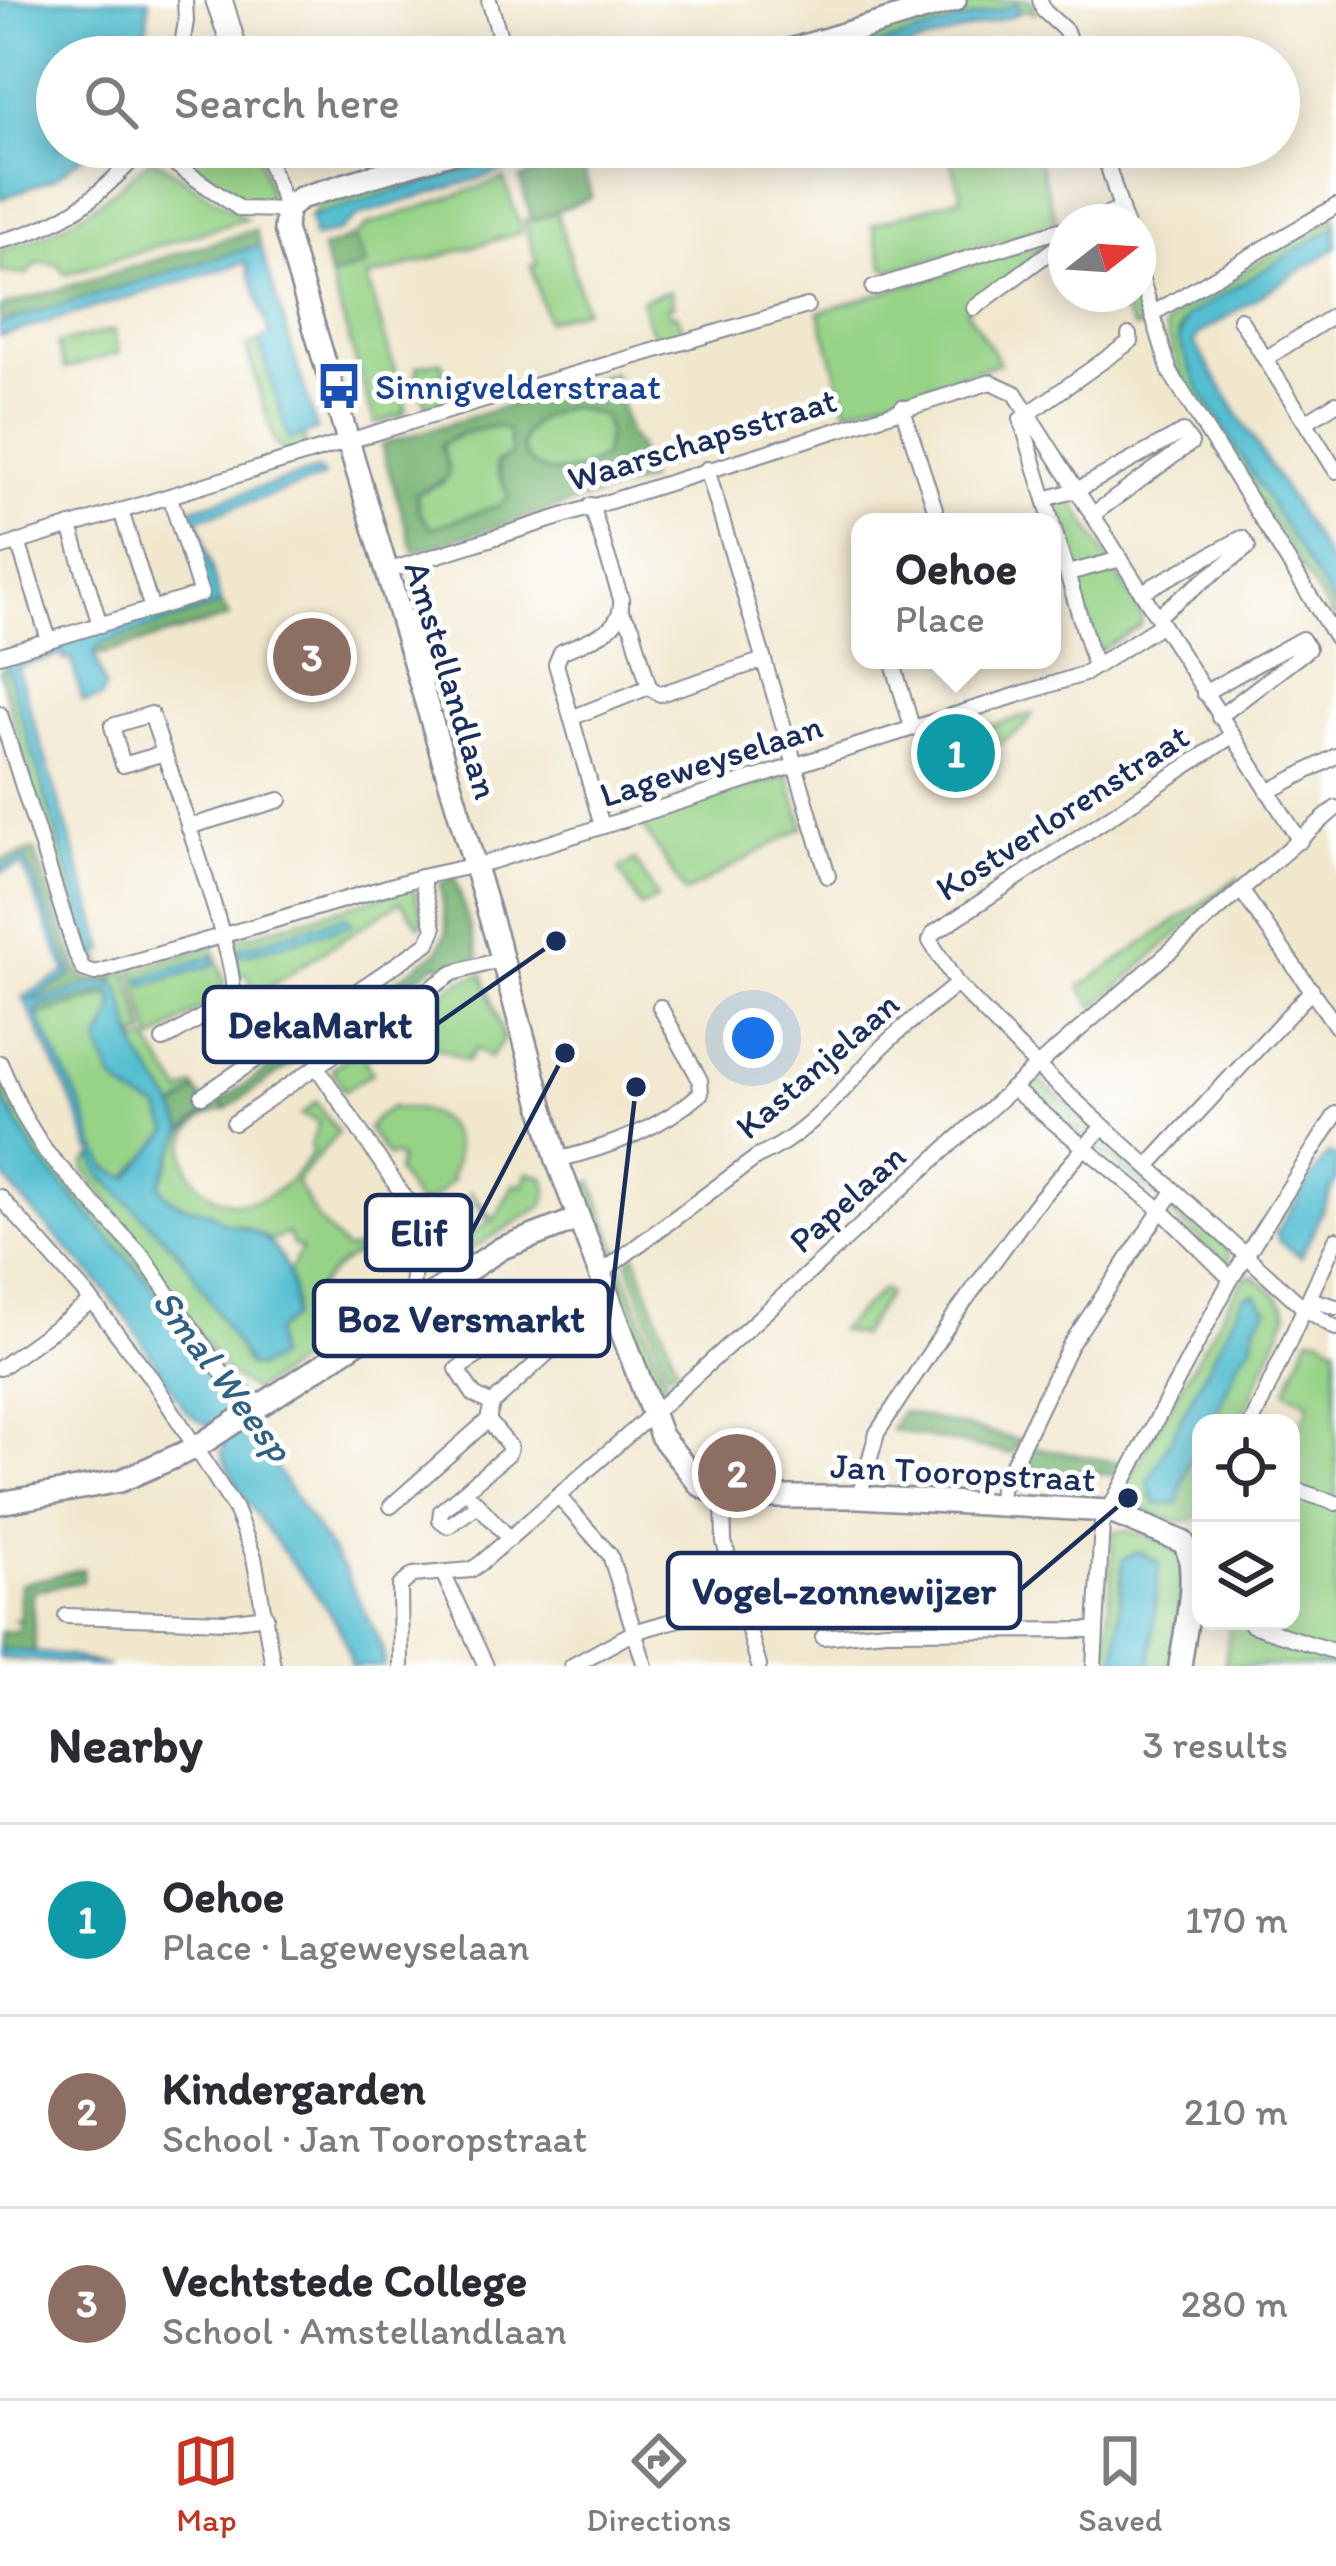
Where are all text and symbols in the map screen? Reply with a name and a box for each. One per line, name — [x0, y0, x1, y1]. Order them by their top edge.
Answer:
search box — [36, 36, 1300, 168]
icon: search — [78, 69, 144, 135]
text: Search here — [174, 75, 400, 129]
north arrow — [1048, 204, 1156, 312]
bus stop icon: Sinnigvelderstraat — [314, 361, 364, 411]
place label: Sinnigvelderstraat — [375, 365, 661, 408]
street label: Waarschapsstraat — [562, 378, 842, 500]
popup — [851, 513, 1061, 669]
text: Oehoe — [895, 541, 1017, 595]
street label: Amstellandlaan — [395, 556, 509, 804]
text: Place — [895, 595, 985, 642]
pin: 3 — [273, 612, 351, 702]
street label: Lageweyselaan — [594, 704, 828, 816]
pin: 1 — [917, 708, 995, 798]
street label: Kostverlorenstraat — [928, 714, 1196, 910]
street label: Kastanjelaan — [726, 982, 908, 1148]
callout: DekaMarkt — [204, 987, 437, 1062]
text: DekaMarkt — [227, 1001, 413, 1048]
your location — [723, 1008, 783, 1068]
street label: Papelaan — [780, 1134, 914, 1262]
callout: Elif — [366, 1195, 471, 1270]
text: Elif — [390, 1209, 448, 1256]
water label: Smal Weesp — [143, 1280, 304, 1472]
callout: Boz Versmarkt — [314, 1281, 609, 1356]
text: Boz Versmarkt — [337, 1295, 585, 1342]
map controls — [1192, 1414, 1300, 1630]
button: locate — [1192, 1414, 1300, 1522]
pin: 2 — [698, 1428, 776, 1518]
street label: Jan Tooropstraat — [829, 1444, 1097, 1500]
button: layers — [1192, 1522, 1300, 1630]
callout: Vogel-zonnewijzer — [668, 1553, 1020, 1628]
text: Vogel-zonnewijzer — [692, 1567, 997, 1614]
text: Nearby — [48, 1714, 203, 1775]
text: 3 results — [1142, 1721, 1288, 1768]
text: Oehoe — [162, 1869, 284, 1923]
text: 1 — [78, 1896, 96, 1943]
text: 170 m — [1185, 1896, 1288, 1943]
text: Place · Lageweyselaan — [162, 1923, 530, 1970]
text: Kindergarden — [162, 2061, 426, 2115]
text: 2 — [77, 2088, 97, 2135]
text: 210 m — [1184, 2088, 1288, 2135]
text: School · Jan Tooropstraat — [162, 2115, 588, 2162]
text: Vechtstede College — [162, 2253, 527, 2307]
text: 3 — [76, 2280, 98, 2327]
text: 280 m — [1181, 2280, 1288, 2327]
text: School · Amstellandlaan — [162, 2307, 567, 2354]
tab: Map — [173, 2428, 239, 2539]
tab: Directions — [586, 2428, 731, 2539]
tab: Saved — [1078, 2428, 1163, 2539]

